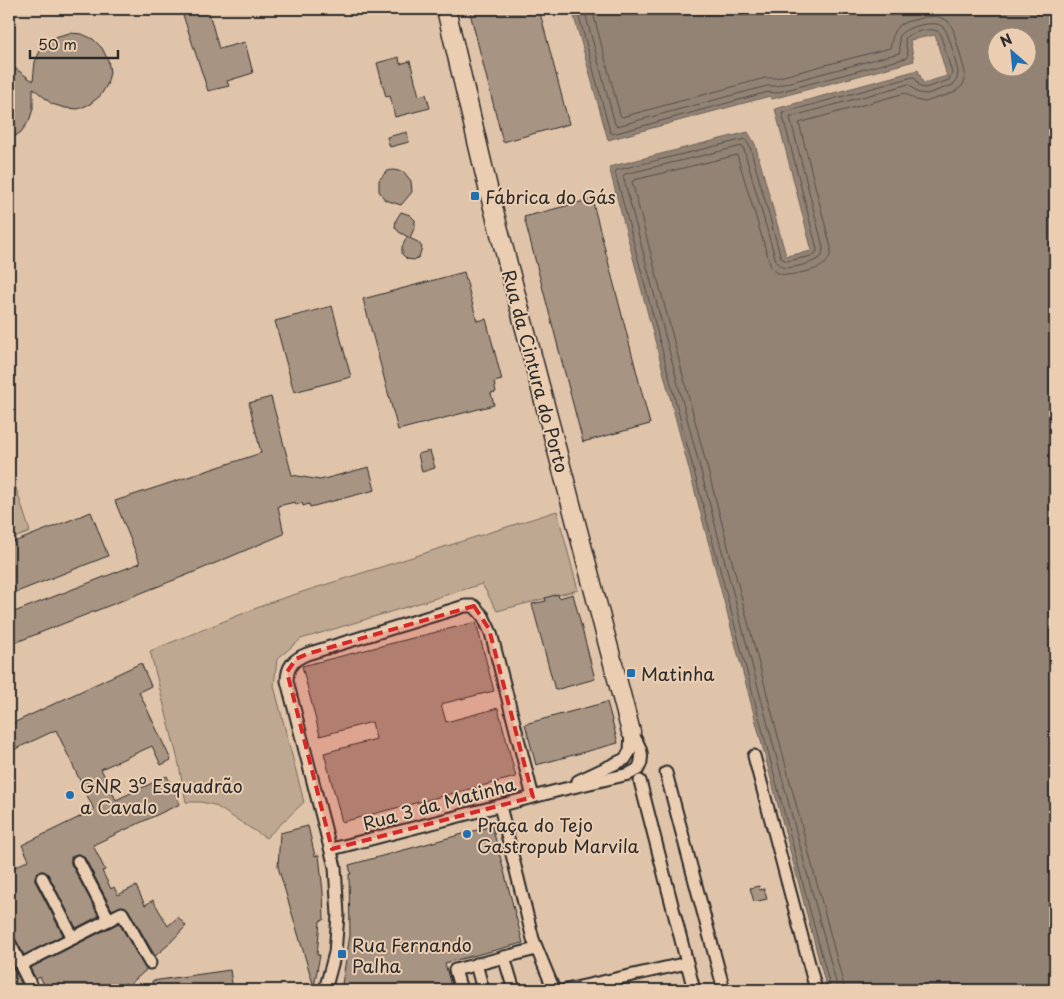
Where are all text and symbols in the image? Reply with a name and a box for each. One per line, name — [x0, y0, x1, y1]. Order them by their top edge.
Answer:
scale bar — [30, 28, 118, 60]
north arrow — [986, 28, 1036, 78]
text: N — [996, 28, 1016, 52]
text: 50 m — [38, 32, 77, 55]
place label: Fábrica do Gás — [485, 183, 616, 210]
marker: Fábrica do Gás — [469, 190, 481, 202]
street label: Rua da Cintura do Porto — [496, 266, 576, 476]
place label: Matinha — [641, 660, 715, 687]
marker: Matinha — [625, 667, 637, 679]
street label: Rua 3 da Matinha — [359, 770, 519, 836]
place label: GNR 3º Esquadrão a Cavalo — [80, 772, 243, 820]
marker: GNR 3º Esquadrão a Cavalo — [64, 789, 76, 801]
place label: Praça do Tejo Gastropub Marvila — [477, 811, 640, 859]
marker: Praça do Tejo Gastropub Marvila — [461, 828, 473, 840]
place label: Rua Fernando Palha — [352, 931, 472, 979]
marker: Rua Fernando Palha — [336, 948, 348, 960]

